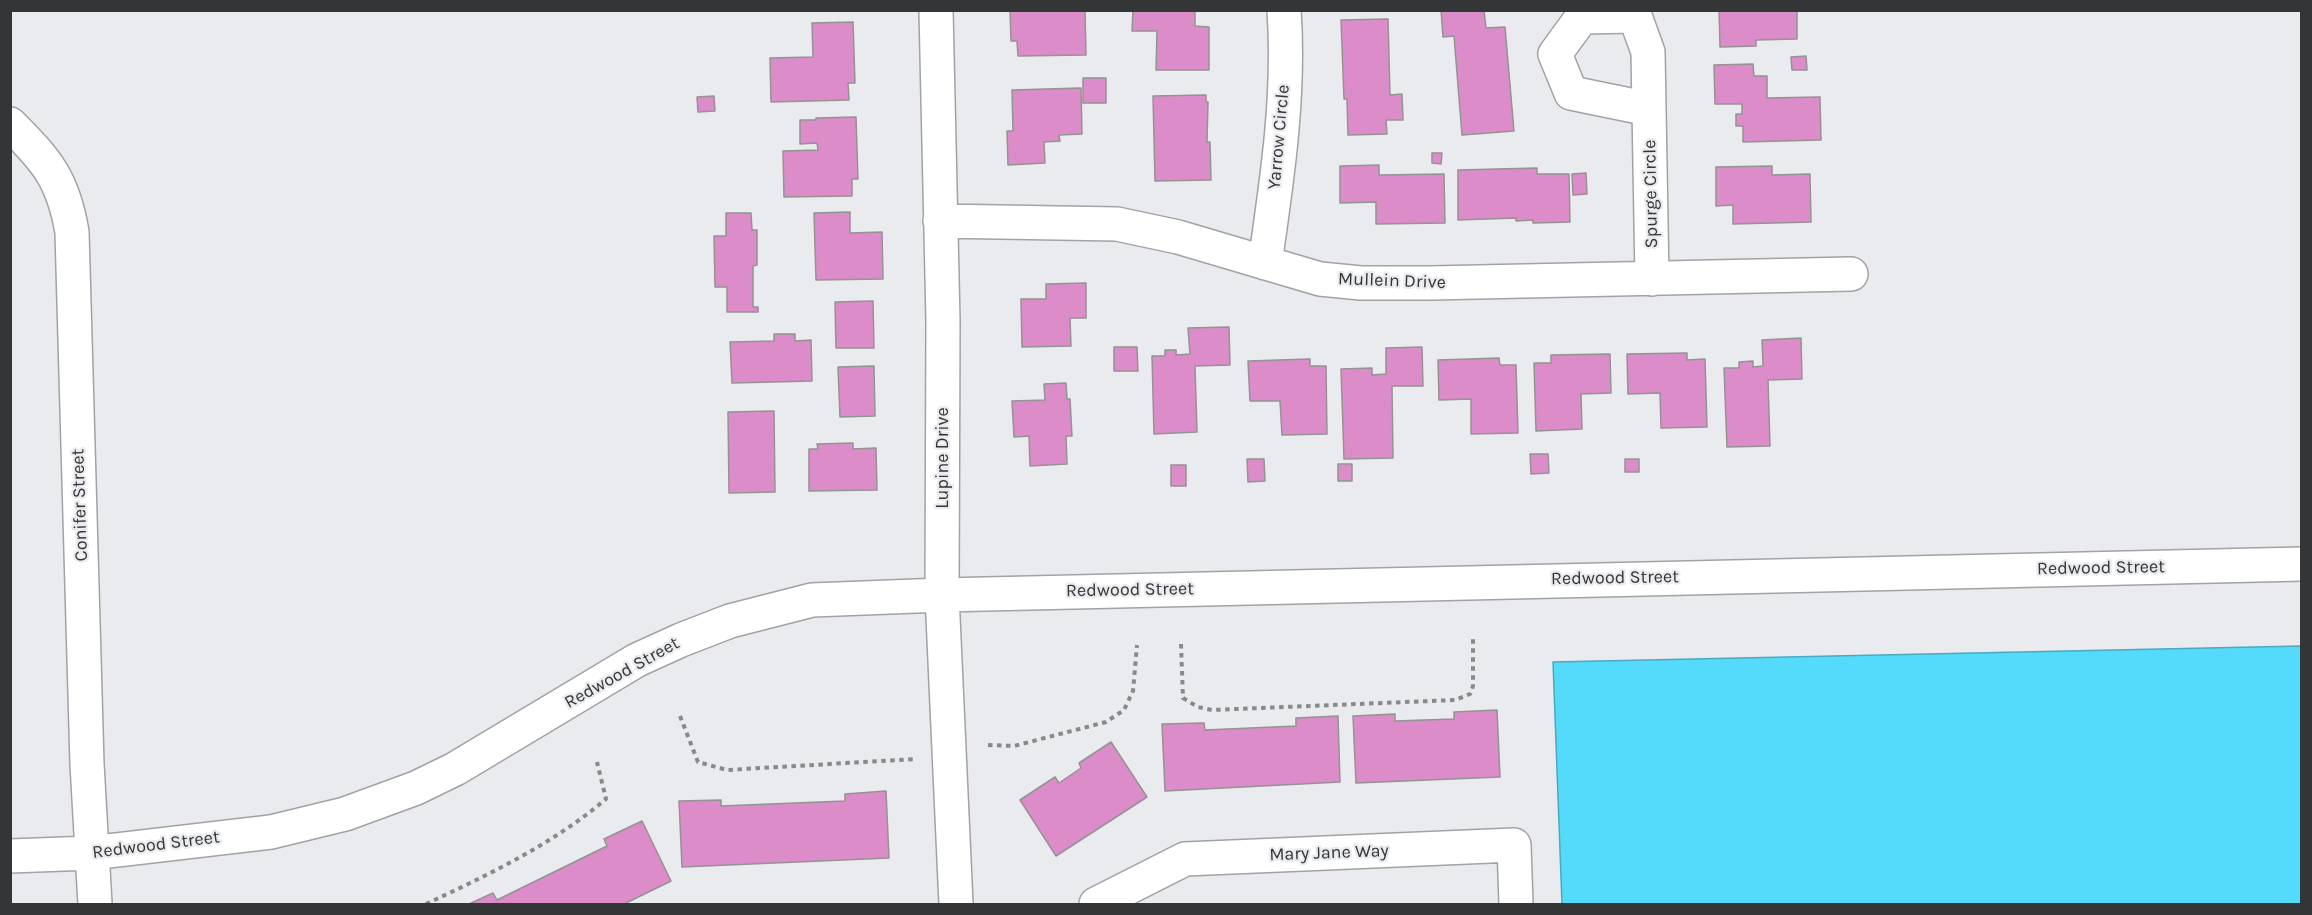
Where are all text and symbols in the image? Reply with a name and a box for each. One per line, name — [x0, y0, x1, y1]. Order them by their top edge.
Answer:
street label: Yarrow Circle — [1264, 84, 1294, 190]
street label: Spurge Circle — [1639, 139, 1663, 249]
street label: Mullein Drive — [1338, 268, 1446, 294]
street label: Lupine Drive — [932, 407, 954, 509]
street label: Conifer Street — [67, 448, 93, 562]
street label: Redwood Street — [2037, 556, 2165, 580]
street label: Redwood Street — [1551, 566, 1679, 590]
street label: Redwood Street — [1066, 578, 1194, 602]
street label: Redwood Street — [561, 633, 683, 713]
street label: Redwood Street — [91, 826, 221, 864]
street label: Mary Jane Way — [1269, 840, 1389, 866]

